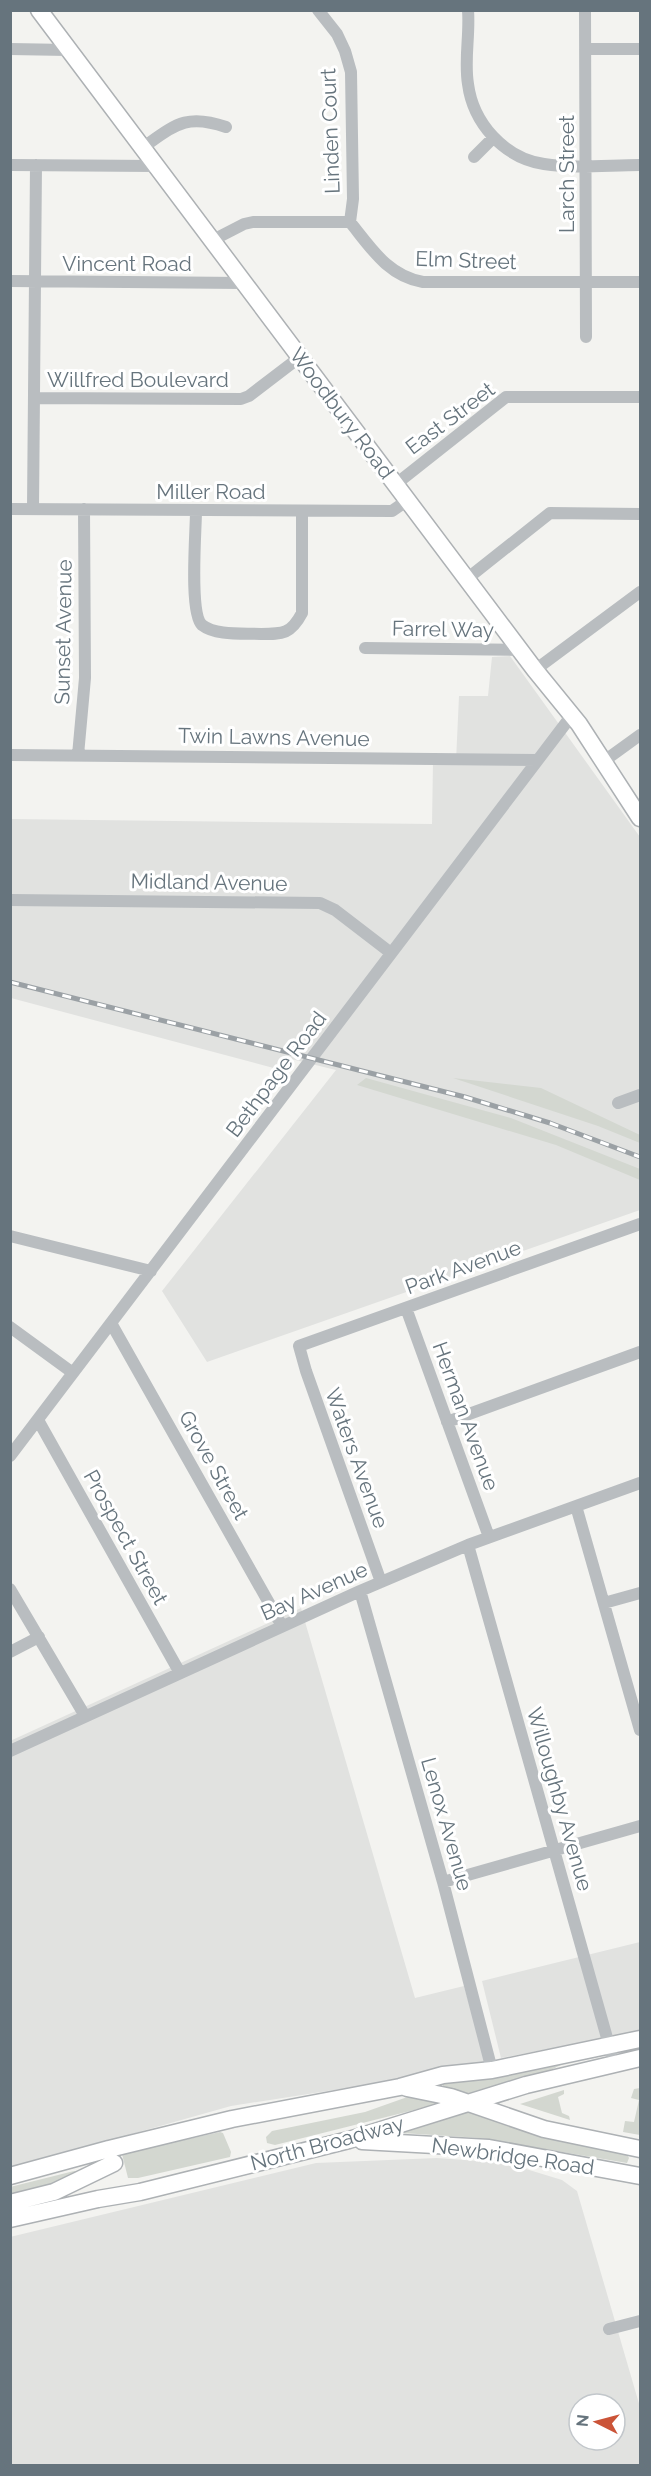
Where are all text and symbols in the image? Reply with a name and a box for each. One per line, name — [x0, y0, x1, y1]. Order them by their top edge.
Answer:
street label: Linden Court — [315, 68, 345, 194]
street label: Larch Street — [554, 115, 579, 233]
street label: Elm Street — [415, 246, 517, 274]
street label: Vincent Road — [62, 251, 192, 276]
street label: Woodbury Road — [284, 342, 400, 484]
street label: Willfred Boulevard — [47, 367, 229, 392]
street label: East Street — [401, 376, 499, 460]
street label: Miller Road — [156, 479, 266, 504]
street label: Sunset Avenue — [49, 559, 77, 705]
street label: Farrel Way — [392, 616, 494, 642]
street label: Twin Lawns Avenue — [178, 723, 370, 751]
street label: Midland Avenue — [130, 868, 288, 896]
street label: Bethpage Road — [221, 1006, 331, 1142]
street label: Park Avenue — [402, 1235, 524, 1299]
street label: Herman Avenue — [428, 1338, 504, 1494]
street label: Waters Avenue — [320, 1385, 394, 1531]
street label: Grove Street — [174, 1406, 254, 1524]
street label: Prospect Street — [79, 1465, 173, 1609]
street label: Bay Avenue — [257, 1556, 371, 1626]
street label: Willoughby Avenue — [522, 1704, 598, 1894]
street label: Lenox Avenue — [416, 1754, 478, 1894]
street label: North Broadway — [248, 2110, 406, 2176]
street label: Newbridge Road — [430, 2132, 596, 2180]
north arrow — [567, 2392, 627, 2452]
text: N — [572, 2413, 593, 2428]

